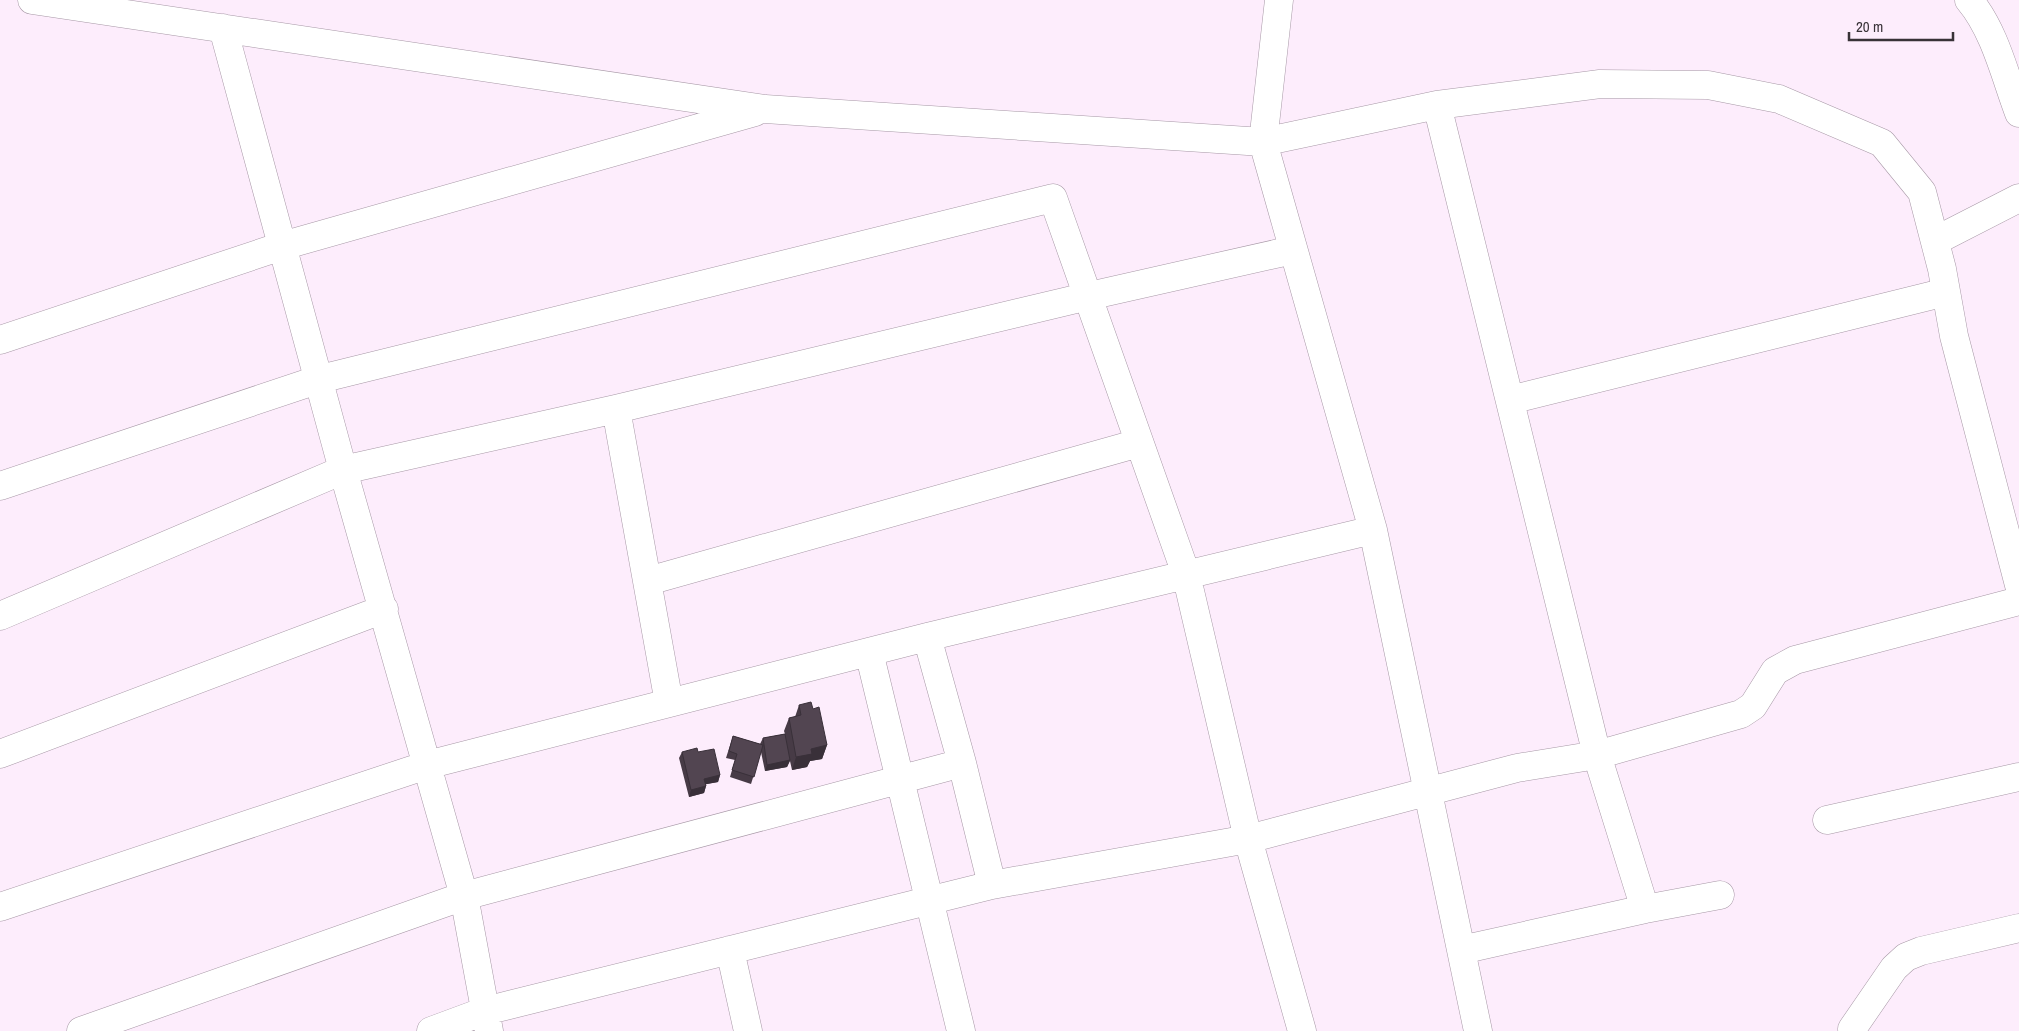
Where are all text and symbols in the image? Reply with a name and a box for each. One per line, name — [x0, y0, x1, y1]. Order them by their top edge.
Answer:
scale bar — [1849, 10, 1953, 42]
text: 20 m — [1856, 16, 1883, 37]

